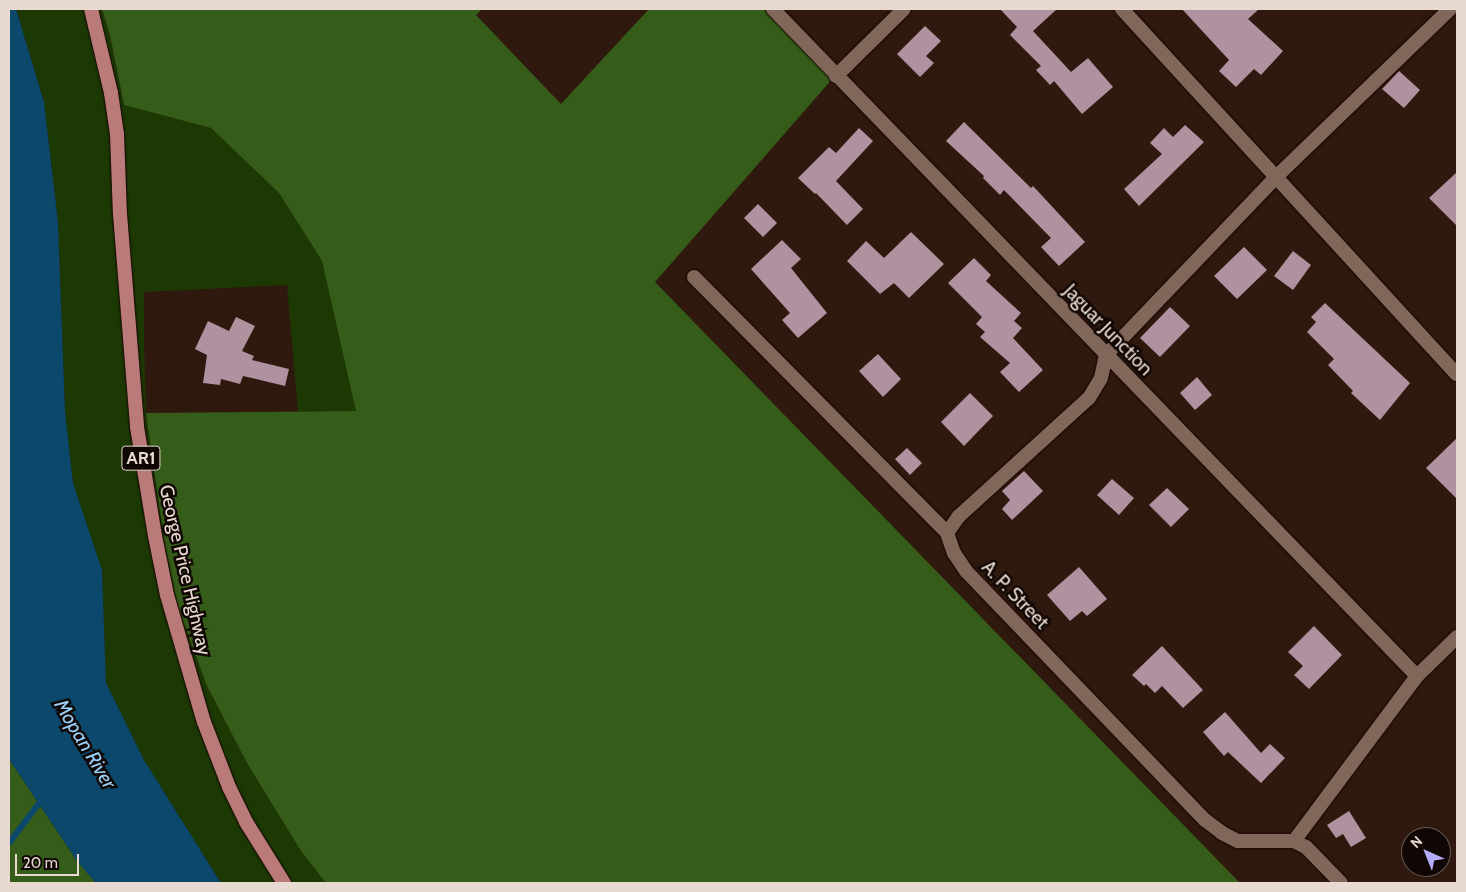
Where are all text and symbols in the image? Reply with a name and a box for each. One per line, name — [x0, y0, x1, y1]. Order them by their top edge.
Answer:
street label: Jaguar Junction — [1059, 280, 1157, 380]
road number: AR1 — [121, 442, 161, 473]
street label: George Price Highway — [154, 482, 216, 658]
street label: A. P. Street — [977, 556, 1053, 634]
water label: Mopan River — [49, 695, 121, 793]
north arrow — [1401, 827, 1451, 877]
text: N — [1406, 832, 1426, 852]
scale bar — [18, 844, 81, 876]
text: 20 m — [23, 854, 58, 872]

